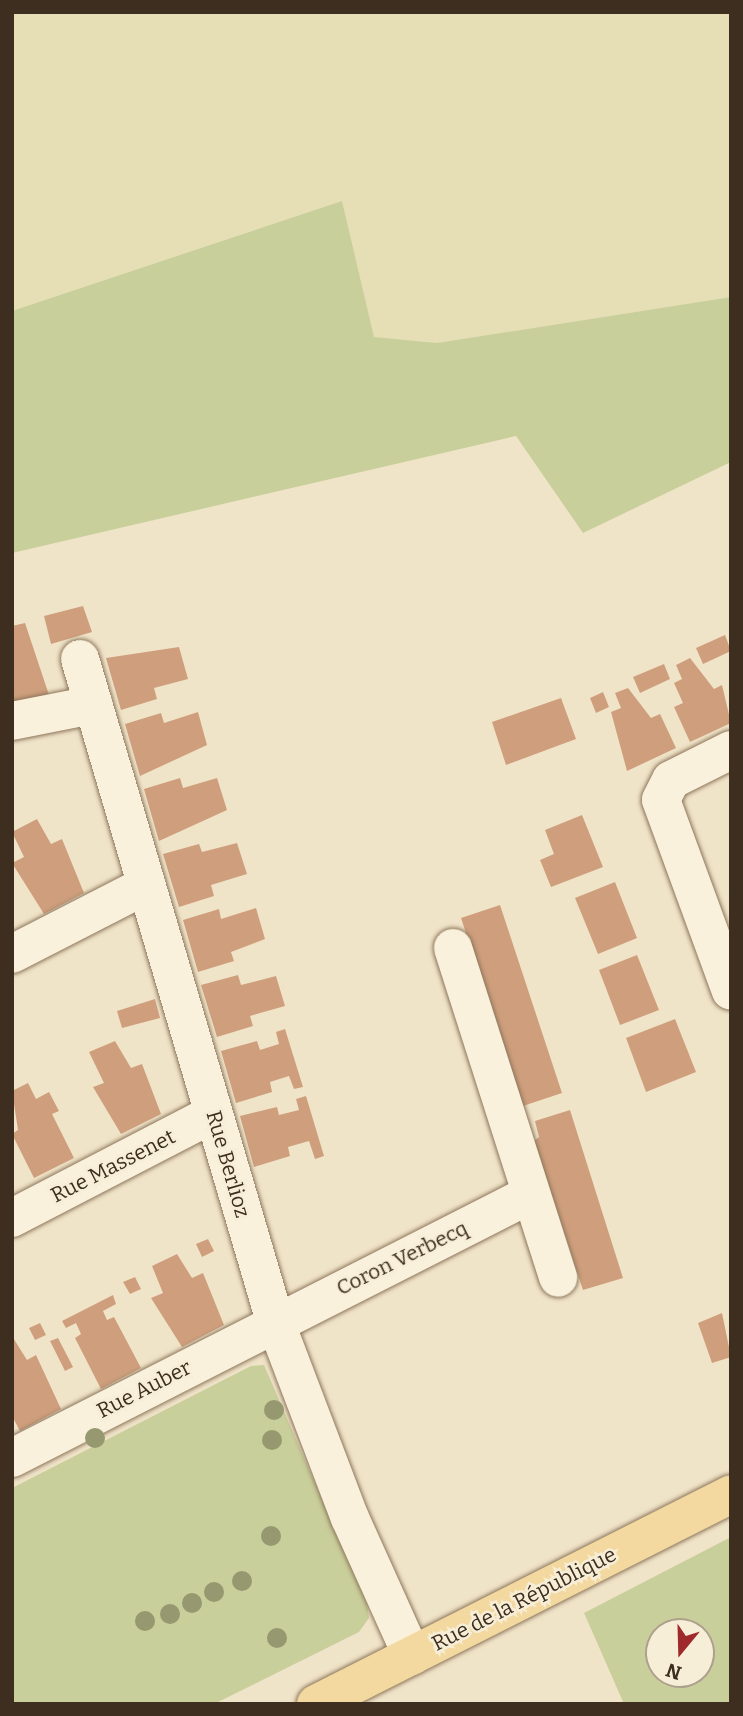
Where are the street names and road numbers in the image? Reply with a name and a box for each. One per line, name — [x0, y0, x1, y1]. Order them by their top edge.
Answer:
street label: Rue Berlioz — [201, 1107, 255, 1221]
street label: Rue Massenet — [47, 1124, 179, 1208]
street label: Coron Verbecq — [332, 1215, 472, 1301]
street label: Rue Auber — [93, 1355, 195, 1423]
street label: Rue de la République — [428, 1542, 620, 1656]

